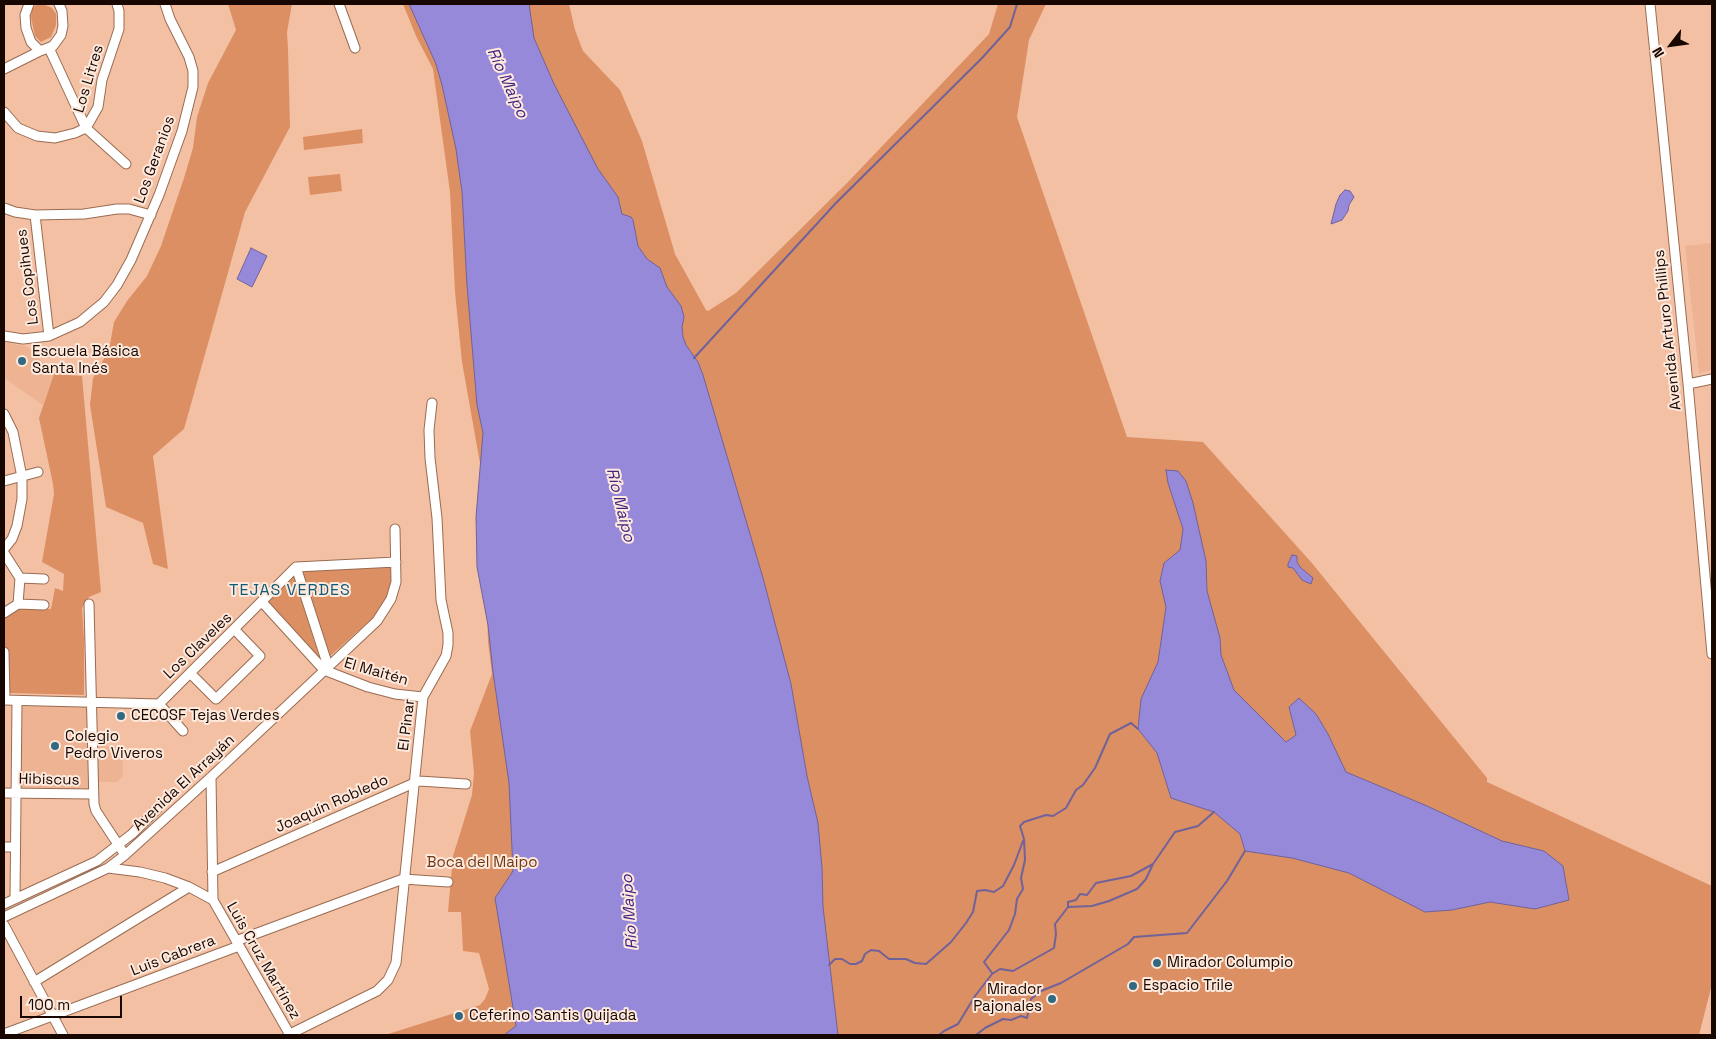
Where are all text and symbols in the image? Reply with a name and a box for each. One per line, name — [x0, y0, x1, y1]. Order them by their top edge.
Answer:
north arrow — [1646, 20, 1696, 70]
street label: Los Litres — [70, 43, 108, 115]
text: N — [1648, 44, 1668, 61]
water label: Río Maipo — [482, 45, 532, 121]
street label: Los Geranios — [131, 114, 179, 206]
street label: Los Copihues — [13, 228, 43, 326]
street label: Avenida Arturo Phillips — [1651, 249, 1685, 411]
place label: Escuela Básica Santa Inés — [32, 343, 139, 378]
marker: Escuela Básica Santa Inés — [16, 355, 28, 367]
water label: Río Maipo — [602, 466, 638, 544]
district label: TEJAS VERDES — [228, 581, 352, 601]
street label: Los Claveles — [160, 609, 236, 683]
street label: El Maitén — [342, 654, 410, 690]
street label: El Pinar — [395, 698, 419, 752]
place label: CECOSF Tejas Verdes — [131, 707, 280, 725]
marker: CECOSF Tejas Verdes — [115, 710, 127, 722]
place label: Colegio Pedro Viveros — [65, 728, 163, 763]
street label: Avenida El Arrayán — [129, 731, 239, 835]
marker: Colegio Pedro Viveros — [49, 740, 61, 752]
street label: Hibiscus — [18, 770, 80, 790]
street label: Joaquín Robledo — [273, 771, 391, 837]
park label: Boca del Maipo — [427, 854, 537, 872]
water label: Río Maipo — [618, 874, 642, 950]
street label: Luis Cruz Martínez — [222, 899, 304, 1023]
street label: Luis Cabrera — [128, 932, 218, 980]
place label: Mirador Columpio — [1167, 954, 1293, 972]
marker: Mirador Columpio — [1151, 957, 1163, 969]
place label: Espacio Trile — [1143, 977, 1233, 995]
marker: Espacio Trile — [1127, 980, 1139, 992]
place label: Mirador Pajonales — [973, 981, 1042, 1016]
scale bar — [22, 986, 125, 1018]
marker: Mirador Pajonales — [1046, 993, 1058, 1005]
text: 100 m — [28, 995, 70, 1014]
place label: Ceferino Santis Quijada — [469, 1007, 636, 1025]
marker: Ceferino Santis Quijada — [453, 1010, 465, 1022]

